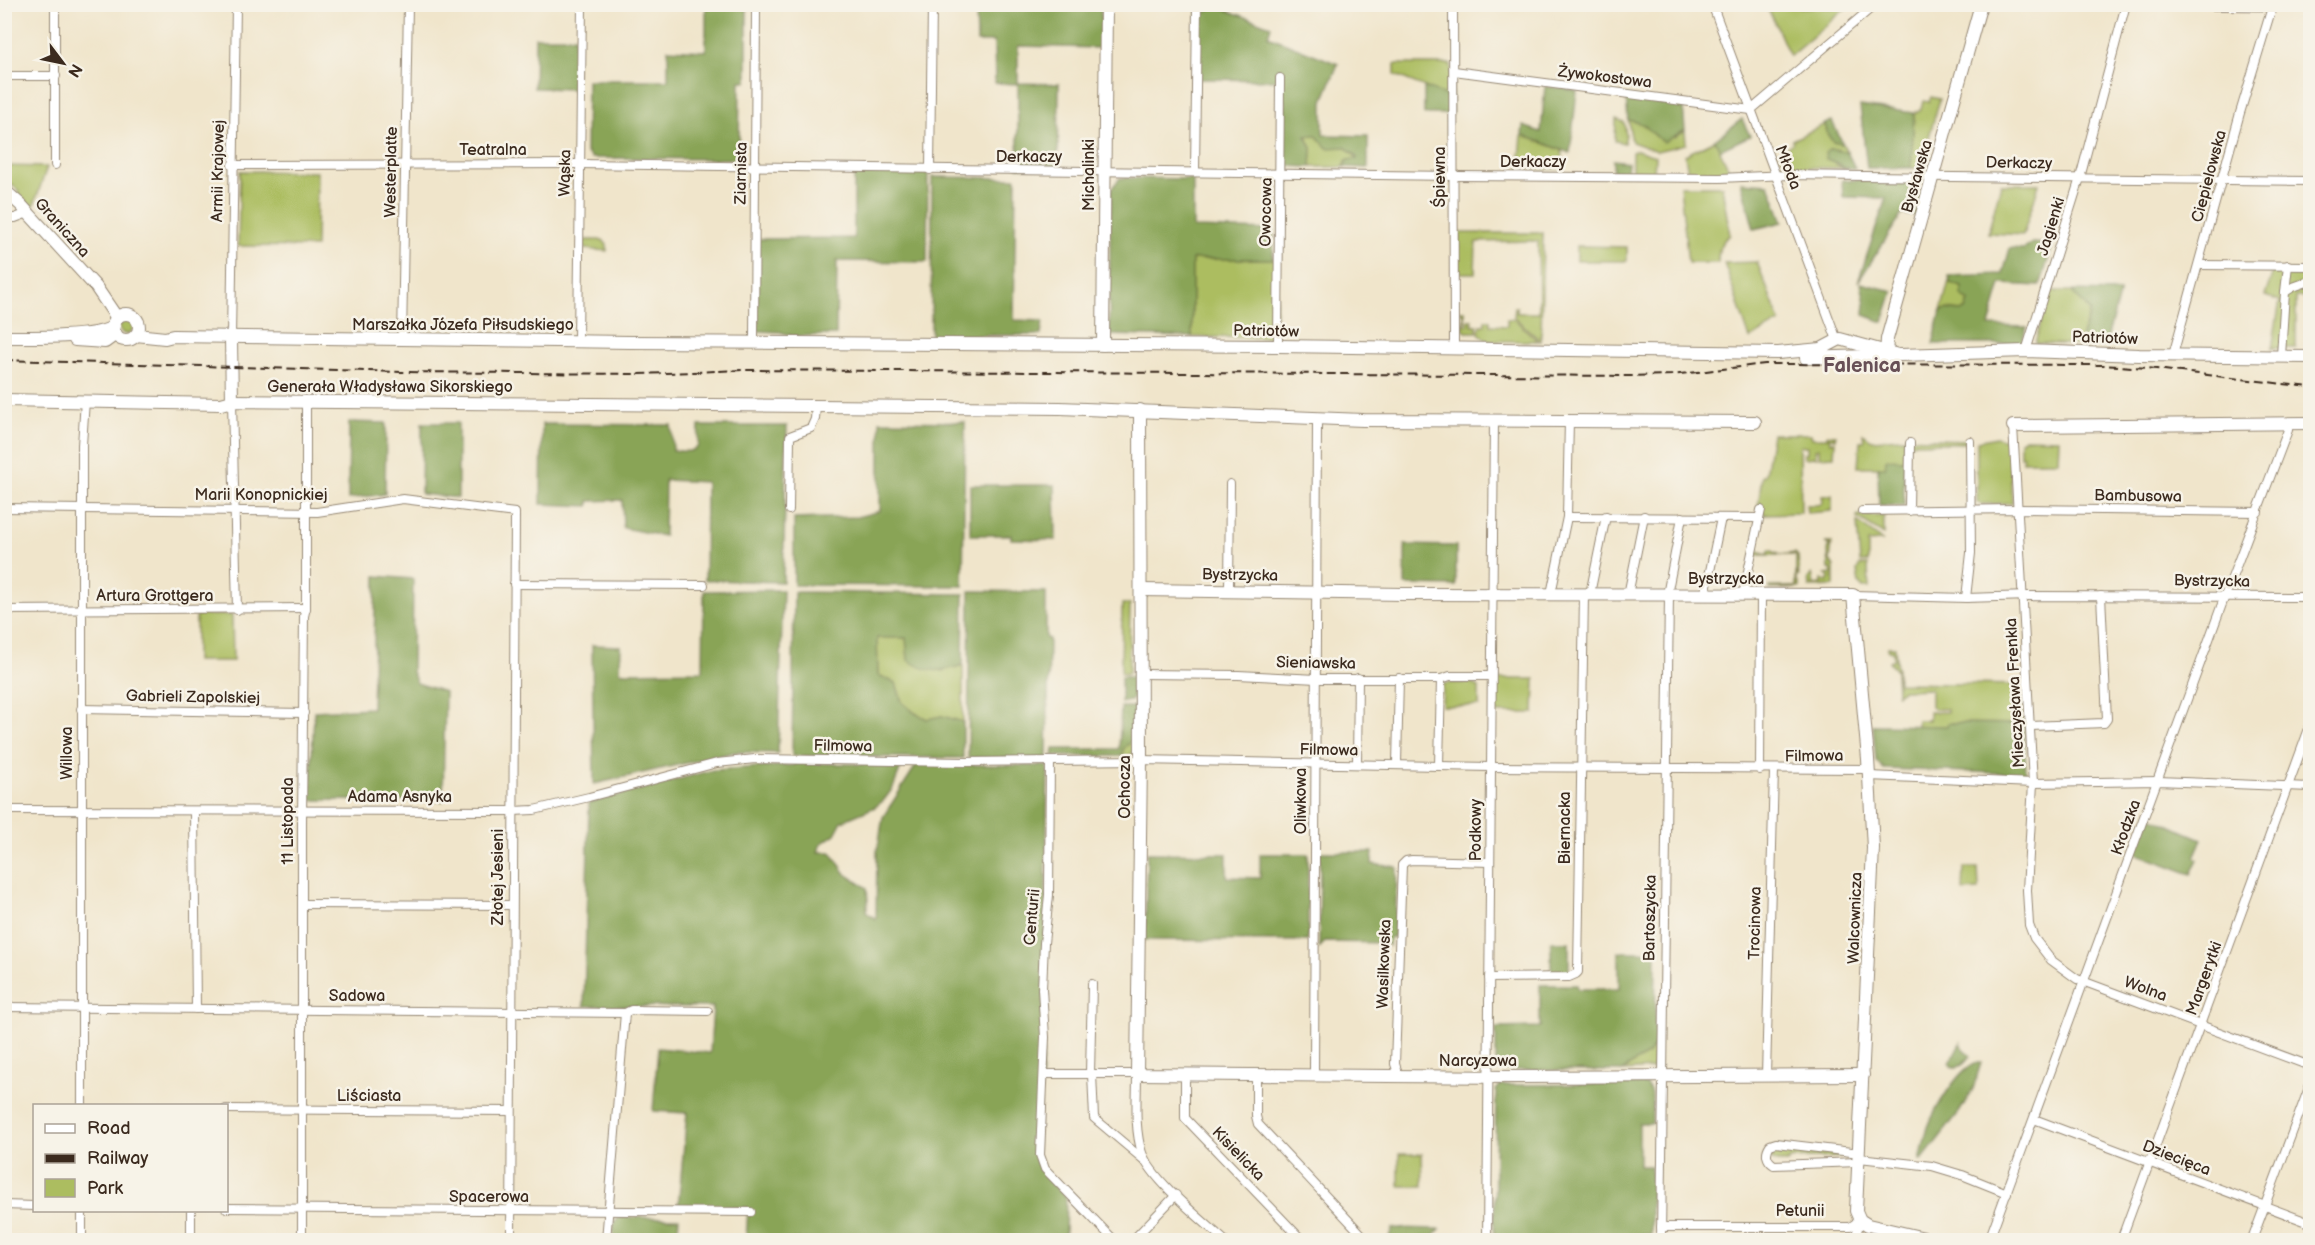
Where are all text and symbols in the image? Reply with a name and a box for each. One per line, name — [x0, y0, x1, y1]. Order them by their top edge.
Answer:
north arrow — [33, 33, 93, 93]
text: N — [63, 60, 86, 80]
street label: Żywokostowa — [1556, 60, 1653, 93]
street label: Armii Krajowej — [208, 120, 229, 222]
street label: Westerplatte — [381, 126, 402, 218]
street label: Ciepielowska — [2188, 128, 2231, 225]
street label: Bysławska — [1898, 138, 1937, 215]
street label: Michalinki — [1080, 139, 1099, 211]
street label: Teatralna — [459, 141, 527, 160]
street label: Ziarnista — [731, 142, 752, 205]
street label: Młoda — [1770, 143, 1805, 192]
street label: Śpiewna — [1429, 146, 1450, 208]
street label: Derkaczy — [996, 148, 1063, 167]
street label: Wąska — [556, 149, 575, 197]
street label: Derkaczy — [1500, 153, 1567, 172]
street label: Derkaczy — [1985, 153, 2053, 174]
street label: Owocowa — [1256, 177, 1277, 247]
street label: Graniczna — [30, 194, 94, 262]
street label: Jagienki — [2034, 195, 2069, 258]
street label: Marszałka Józefa Piłsudskiego — [352, 316, 574, 335]
street label: Patriotów — [1233, 321, 1299, 342]
street label: Patriotów — [2072, 328, 2139, 349]
district label: Falenica — [1823, 354, 1901, 378]
street label: Generała Władysława Sikorskiego — [267, 378, 513, 397]
street label: Marii Konopnickiej — [194, 486, 328, 505]
street label: Bambusowa — [2094, 486, 2182, 507]
street label: Bystrzycka — [1202, 565, 1278, 586]
street label: Bystrzycka — [1688, 570, 1764, 589]
street label: Bystrzycka — [2174, 571, 2250, 592]
street label: Artura Grottgera — [96, 587, 214, 606]
street label: Mieczysława Frenkla — [2002, 618, 2029, 768]
street label: Sieniawska — [1276, 653, 1356, 674]
street label: Gabrieli Zapolskiej — [126, 687, 260, 708]
street label: Willowa — [58, 726, 77, 780]
street label: Filmowa — [813, 736, 873, 757]
street label: Filmowa — [1299, 740, 1359, 761]
street label: Filmowa — [1784, 746, 1844, 767]
street label: Ochocza — [1116, 755, 1135, 819]
street label: Oliwkowa — [1292, 768, 1311, 834]
street label: 11 Listopada — [279, 777, 298, 865]
street label: Adama Asnyka — [348, 788, 452, 807]
street label: Biernacka — [1556, 791, 1575, 865]
street label: Kłodzka — [2108, 797, 2145, 858]
street label: Podkowy — [1467, 798, 1486, 861]
street label: Złotej Jesieni — [489, 829, 508, 926]
street label: Walcownicza — [1844, 872, 1867, 964]
street label: Bartoszycka — [1640, 874, 1661, 962]
street label: Trocinowa — [1745, 886, 1766, 960]
street label: Centurii — [1021, 888, 1044, 946]
street label: Wasilkowska — [1373, 919, 1396, 1009]
street label: Margerytki — [2182, 939, 2227, 1018]
street label: Wolna — [2121, 973, 2170, 1006]
street label: Sadowa — [329, 987, 385, 1006]
street label: Narcyzowa — [1439, 1052, 1517, 1071]
street label: Liściasta — [337, 1087, 401, 1106]
legend — [33, 1104, 228, 1212]
text: Road — [87, 1118, 131, 1139]
street label: Kisielicka — [1208, 1123, 1268, 1185]
street label: Dziecięca — [2140, 1137, 2213, 1180]
text: Railway — [87, 1148, 149, 1169]
text: Park — [87, 1178, 123, 1199]
street label: Spacerowa — [449, 1188, 529, 1207]
street label: Petunii — [1775, 1202, 1825, 1221]

